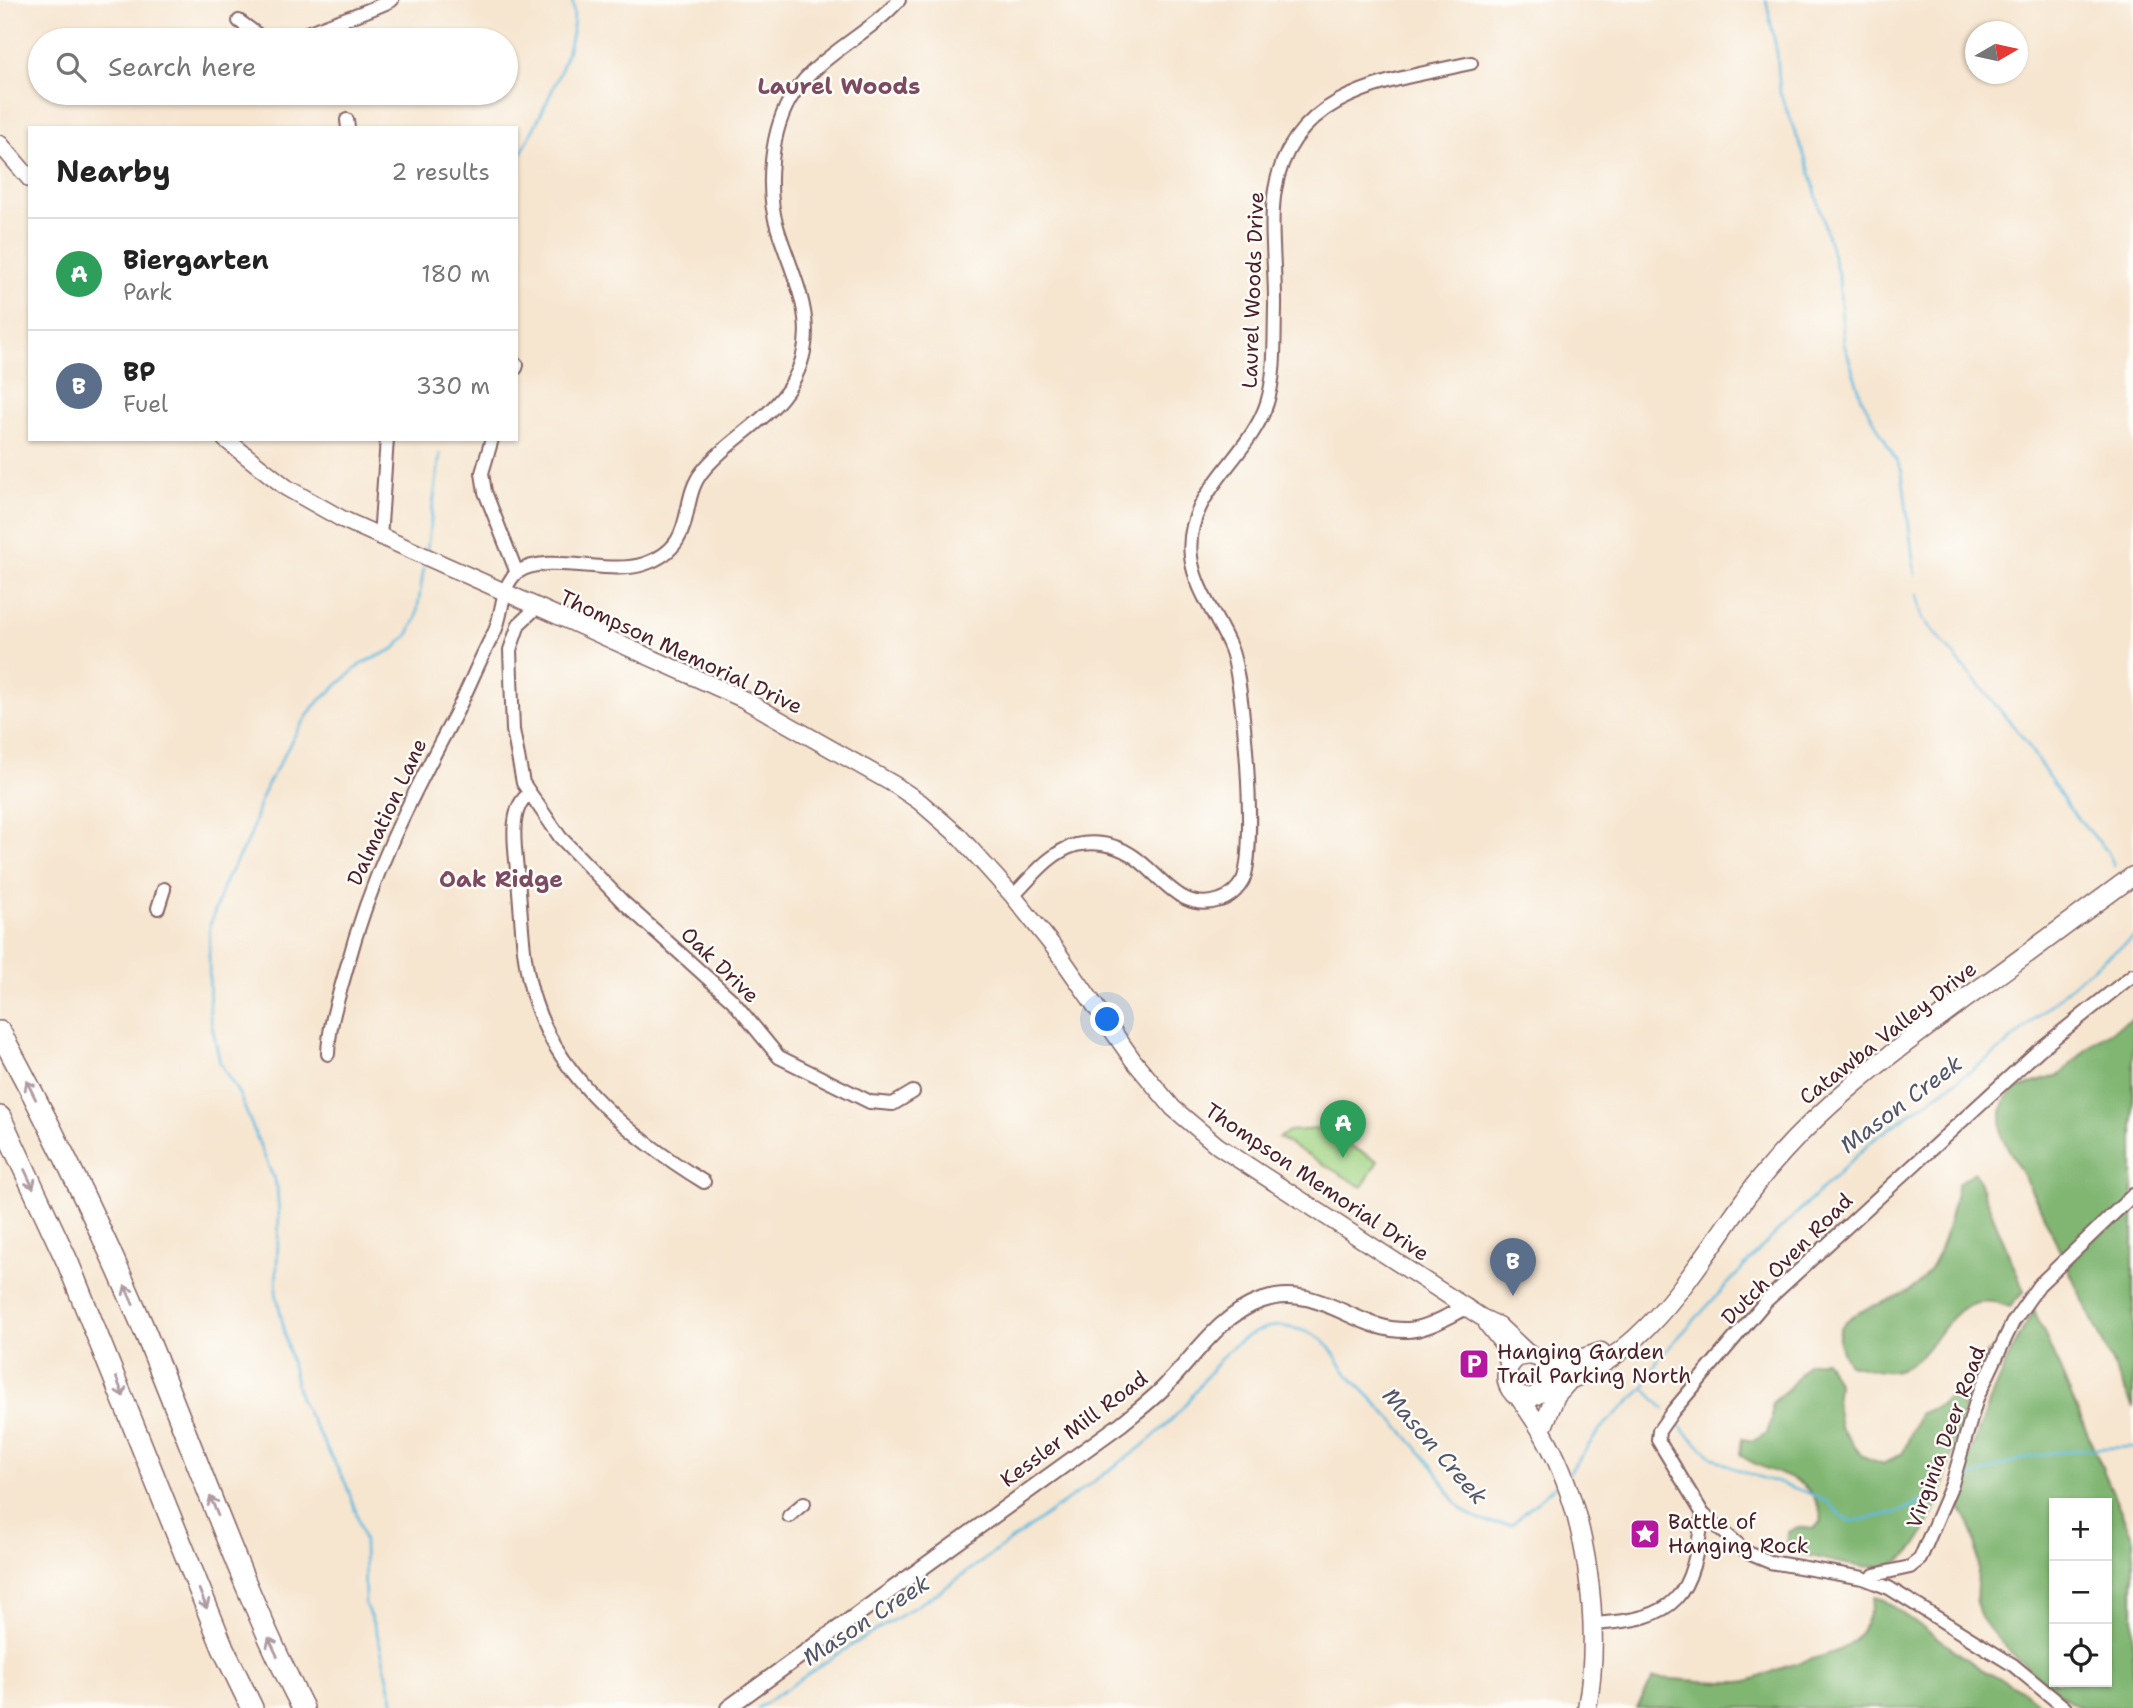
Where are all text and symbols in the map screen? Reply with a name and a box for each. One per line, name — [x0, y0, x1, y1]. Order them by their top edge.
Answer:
north arrow — [1965, 21, 2028, 84]
search box — [28, 28, 518, 105]
icon: search — [52, 48, 90, 86]
text: Search here — [108, 49, 257, 84]
district label: Laurel Woods — [758, 71, 921, 101]
text: Nearby — [56, 151, 171, 192]
text: 2 results — [391, 157, 490, 187]
street label: Laurel Woods Drive — [1236, 191, 1270, 389]
text: Biergarten — [123, 242, 269, 277]
text: A — [70, 259, 88, 289]
text: 180 m — [421, 259, 490, 289]
text: Park — [123, 277, 172, 307]
text: BP — [123, 354, 156, 389]
text: B — [72, 371, 86, 401]
text: 330 m — [416, 371, 490, 401]
text: Fuel — [123, 389, 168, 419]
street label: Thompson Memorial Drive — [555, 583, 807, 721]
street label: Dalmation Lane — [341, 734, 433, 890]
district label: Oak Ridge — [439, 864, 563, 894]
street label: Oak Drive — [675, 921, 765, 1009]
street label: Catawba Valley Drive — [1794, 955, 1982, 1111]
your location — [1090, 1002, 1124, 1036]
water label: Mason Creek — [1834, 1048, 1968, 1160]
one-way arrow — [24, 1080, 37, 1101]
street label: Thompson Memorial Drive — [1199, 1096, 1435, 1268]
pin: A — [1320, 1100, 1366, 1158]
one-way arrow — [24, 1168, 37, 1189]
street label: Dutch Oven Road — [1715, 1187, 1859, 1331]
pin: B — [1490, 1238, 1536, 1296]
one-way arrow — [122, 1285, 135, 1307]
place label: Hanging Garden Trail Parking North — [1497, 1338, 1691, 1390]
street label: Virginia Deer Road — [1900, 1342, 1992, 1532]
parking icon: Hanging Garden Trail Parking North — [1457, 1347, 1491, 1381]
street label: Kessler Mill Road — [995, 1364, 1153, 1494]
one-way arrow — [114, 1376, 127, 1398]
water label: Mason Creek — [1376, 1381, 1494, 1511]
one-way arrow — [207, 1496, 220, 1518]
map controls — [2049, 1498, 2112, 1687]
button: + — [2049, 1498, 2112, 1561]
place label: Battle of Hanging Rock — [1668, 1508, 1809, 1560]
place icon: Battle of Hanging Rock — [1628, 1517, 1662, 1551]
button: − — [2049, 1561, 2112, 1624]
water label: Mason Creek — [797, 1568, 935, 1672]
one-way arrow — [198, 1588, 211, 1609]
button: locate — [2049, 1624, 2112, 1687]
one-way arrow — [265, 1637, 279, 1658]

